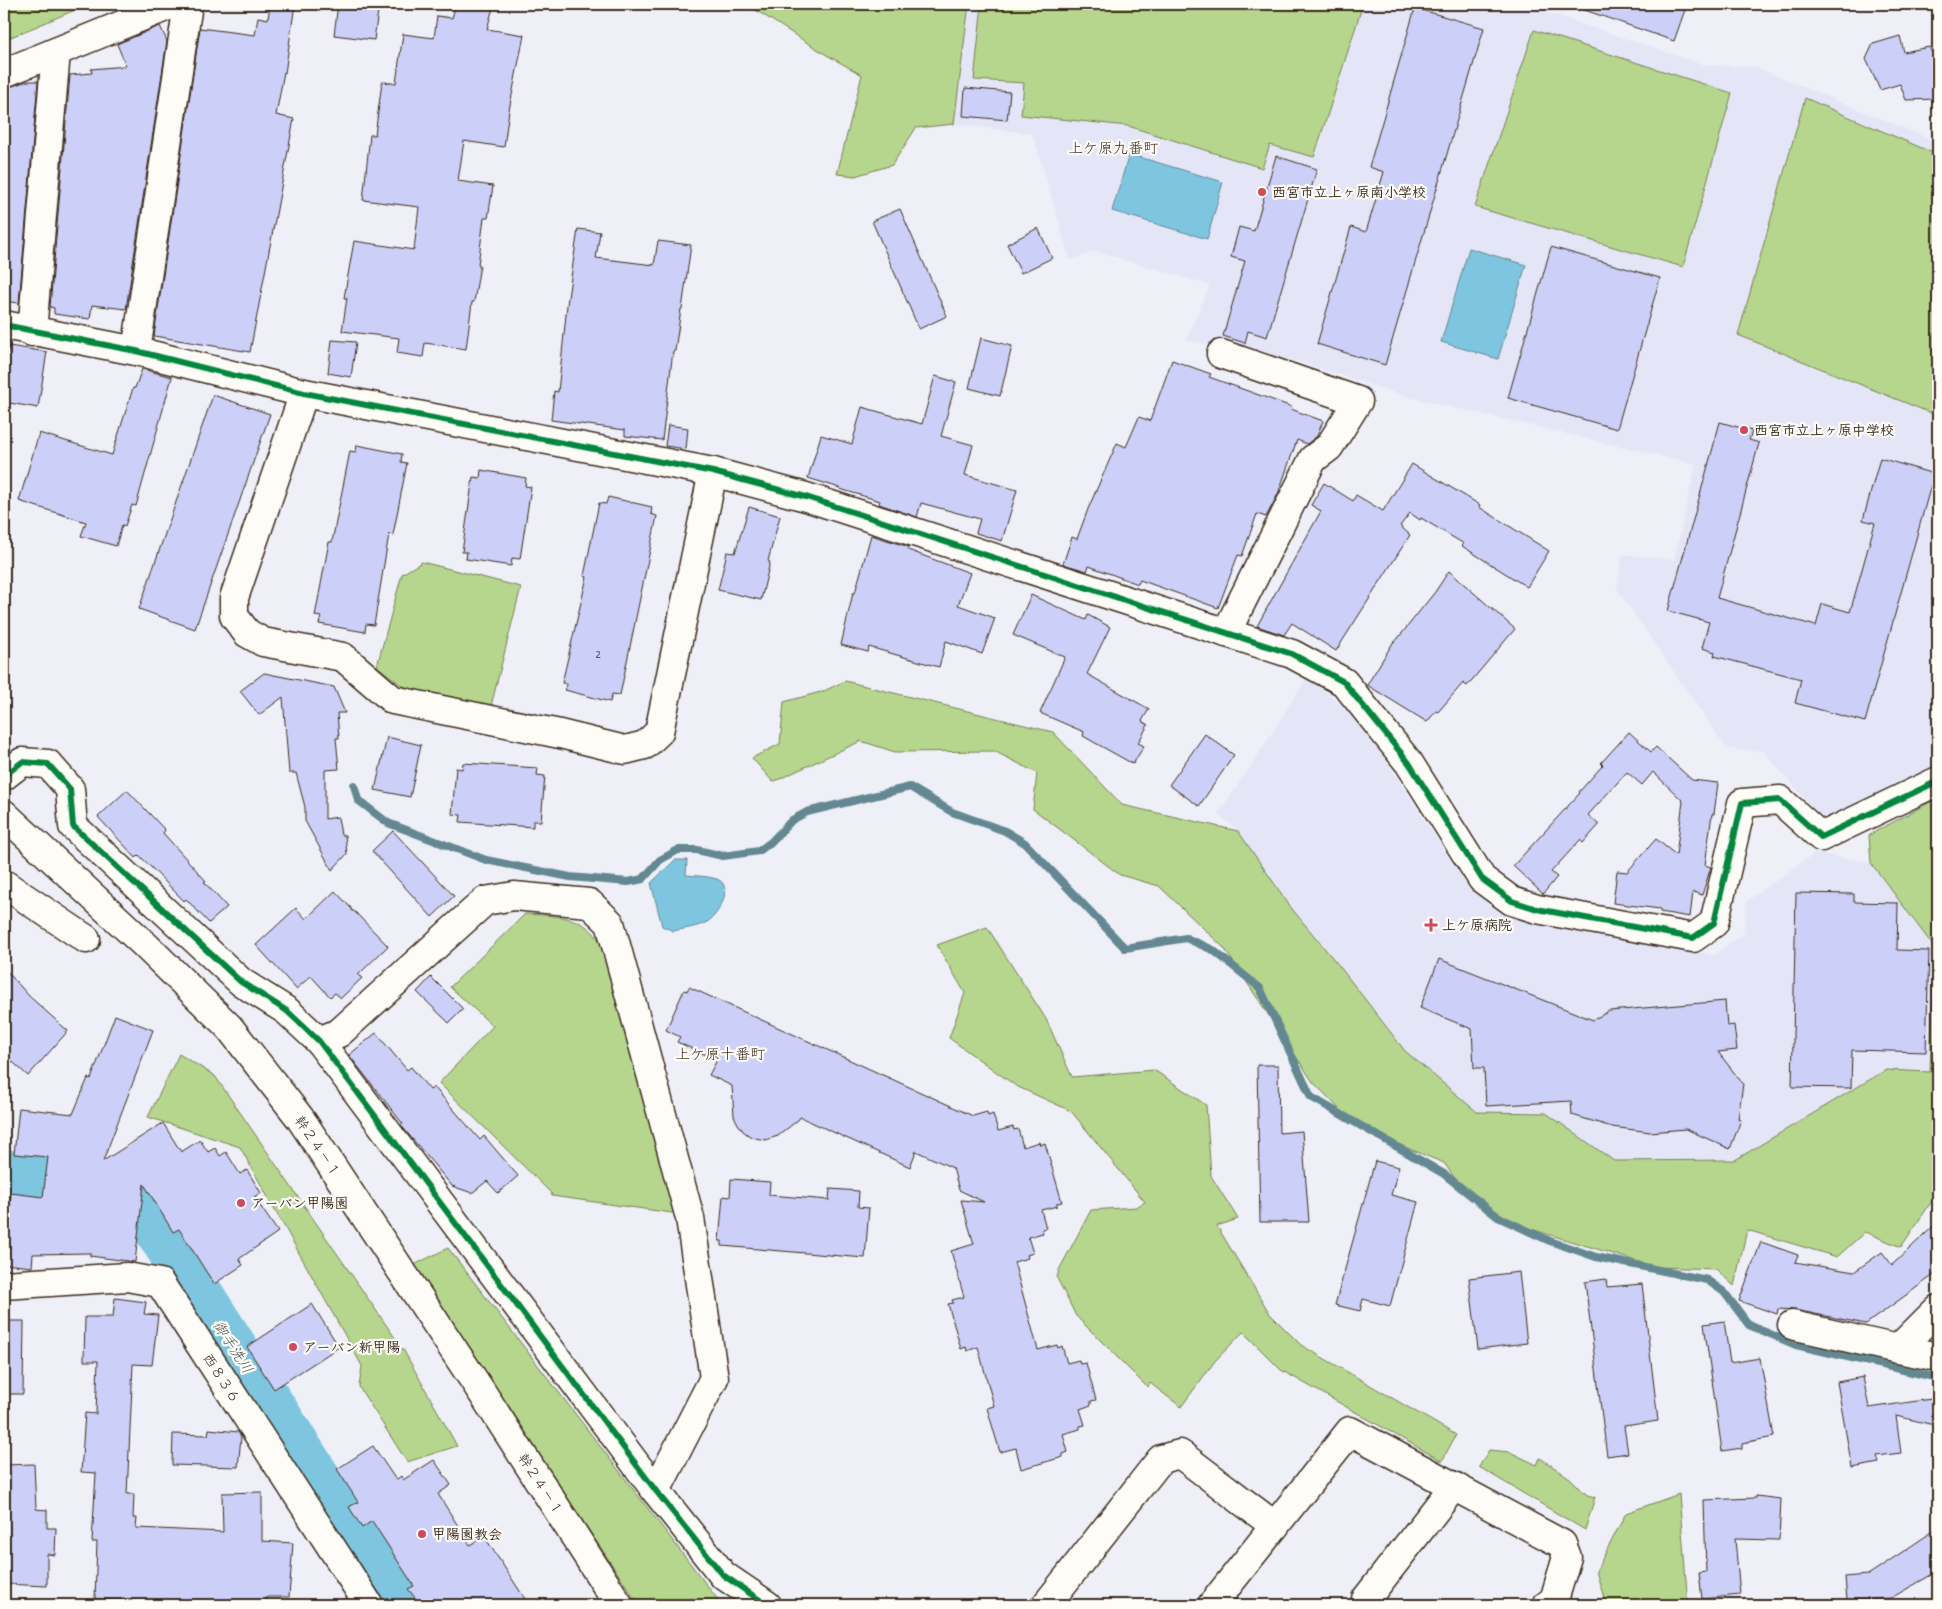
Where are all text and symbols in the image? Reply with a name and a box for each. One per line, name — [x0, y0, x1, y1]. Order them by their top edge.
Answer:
district label: 上ケ原九番町 — [1068, 137, 1159, 158]
place label: 西宮市立上ヶ原南小学校 — [1272, 182, 1426, 201]
marker: 西宮市立上ヶ原南小学校 — [1256, 186, 1268, 198]
place label: 西宮市立上ヶ原中学校 — [1754, 420, 1894, 439]
marker: 西宮市立上ヶ原中学校 — [1738, 424, 1750, 436]
house number: 2 — [595, 647, 601, 661]
place label: 上ケ原病院 — [1442, 915, 1512, 934]
marker: 上ケ原病院 — [1424, 918, 1438, 932]
district label: 上ケ原十番町 — [675, 1043, 766, 1064]
street label: 幹２４－１ — [291, 1111, 346, 1180]
place label: アーバン甲陽園 — [251, 1193, 348, 1212]
marker: アーバン甲陽園 — [235, 1197, 247, 1209]
water label: 御手洗川 — [208, 1316, 259, 1378]
place label: アーバン新甲陽 — [303, 1337, 400, 1356]
marker: アーバン新甲陽 — [287, 1341, 299, 1353]
street label: 西８３６ — [199, 1349, 246, 1406]
street label: 幹２４－１ — [514, 1449, 568, 1518]
place label: 甲陽園教会 — [432, 1524, 502, 1543]
marker: 甲陽園教会 — [416, 1528, 428, 1540]

